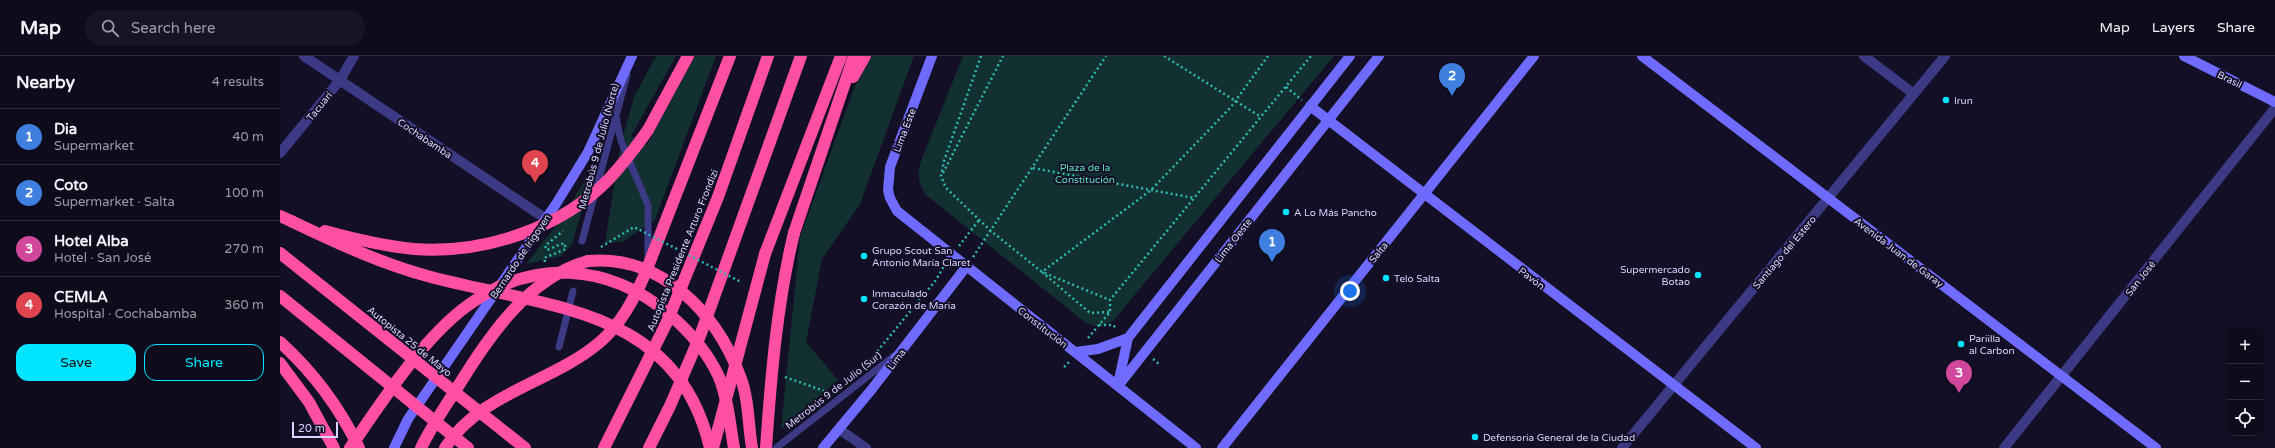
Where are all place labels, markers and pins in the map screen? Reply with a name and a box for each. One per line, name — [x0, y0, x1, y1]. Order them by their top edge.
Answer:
pin: 2 — [1439, 63, 1465, 96]
marker: Irun — [1941, 95, 1951, 105]
place label: Irun — [1954, 95, 1973, 107]
pin: 4 — [522, 150, 548, 183]
marker: A Lo Más Pancho — [1281, 207, 1291, 217]
place label: A Lo Más Pancho — [1294, 207, 1377, 219]
pin: 1 — [1259, 229, 1285, 262]
place label: Grupo Scout San Antonio María Claret — [872, 245, 971, 269]
marker: Grupo Scout San Antonio María Claret — [859, 251, 869, 261]
place label: Supermercado Botao — [1620, 264, 1690, 288]
marker: Supermercado Botao — [1693, 270, 1703, 280]
marker: Telo Salta — [1381, 273, 1391, 283]
place label: Telo Salta — [1394, 273, 1440, 285]
place label: Inmaculado Corazón de Maria — [872, 288, 956, 312]
marker: Inmaculado Corazón de Maria — [859, 294, 869, 304]
place label: Pariilla al Carbon — [1969, 333, 2015, 357]
marker: Pariilla al Carbon — [1956, 339, 1966, 349]
pin: 3 — [1946, 360, 1972, 393]
marker: Defensoria General de la Ciudad — [1470, 432, 1480, 442]
place label: Defensoria General de la Ciudad — [1483, 432, 1635, 444]

